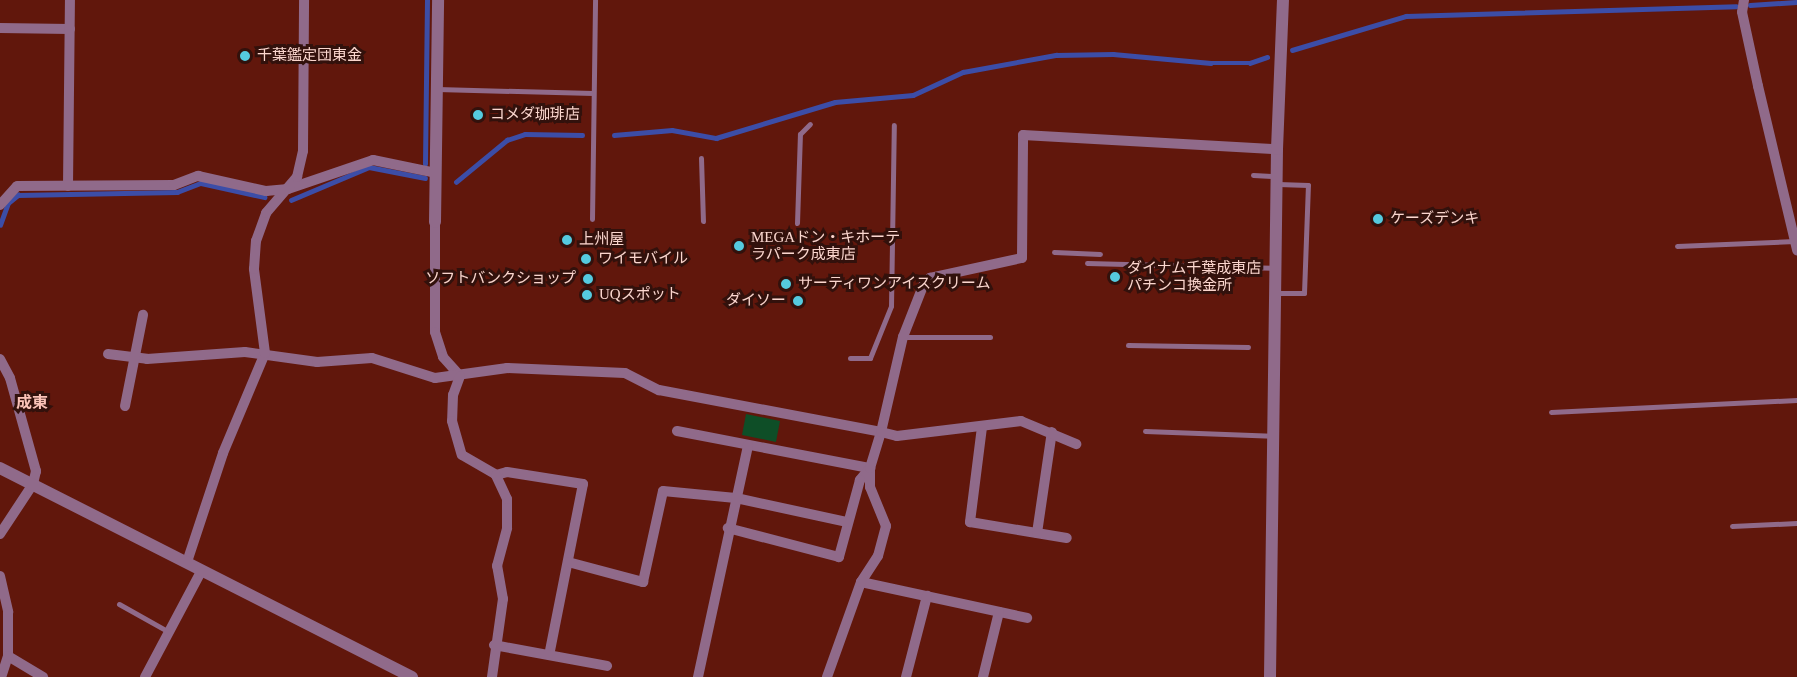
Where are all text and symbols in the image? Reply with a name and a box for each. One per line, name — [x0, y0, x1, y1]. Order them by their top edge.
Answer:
place label: 千葉鑑定団東金 — [257, 47, 362, 65]
marker: 千葉鑑定団東金 — [238, 49, 252, 63]
place label: コメダ珈琲店 — [490, 106, 580, 124]
marker: コメダ珈琲店 — [471, 108, 485, 122]
place label: ケーズデンキ — [1390, 210, 1480, 228]
marker: ケーズデンキ — [1371, 212, 1385, 226]
place label: MEGAドン・キホーテ ラパーク成東店 — [751, 228, 900, 263]
place label: 上州屋 — [579, 231, 624, 249]
marker: 上州屋 — [560, 233, 574, 247]
marker: MEGAドン・キホーテ ラパーク成東店 — [732, 239, 746, 253]
place label: ワイモバイル — [598, 250, 688, 268]
marker: ワイモバイル — [579, 252, 593, 266]
place label: ダイナム千葉成東店 パチンコ換金所 — [1127, 259, 1262, 294]
place label: ソフトバンクショップ — [426, 270, 576, 288]
marker: ダイナム千葉成東店 パチンコ換金所 — [1108, 270, 1122, 284]
marker: ソフトバンクショップ — [581, 272, 595, 286]
place label: サーティワンアイスクリーム — [798, 275, 993, 293]
marker: サーティワンアイスクリーム — [779, 277, 793, 291]
place label: UQスポット — [599, 286, 681, 304]
marker: UQスポット — [580, 288, 594, 302]
place label: ダイソー — [726, 292, 786, 310]
marker: ダイソー — [791, 294, 805, 308]
district label: 成東 — [16, 393, 48, 413]

